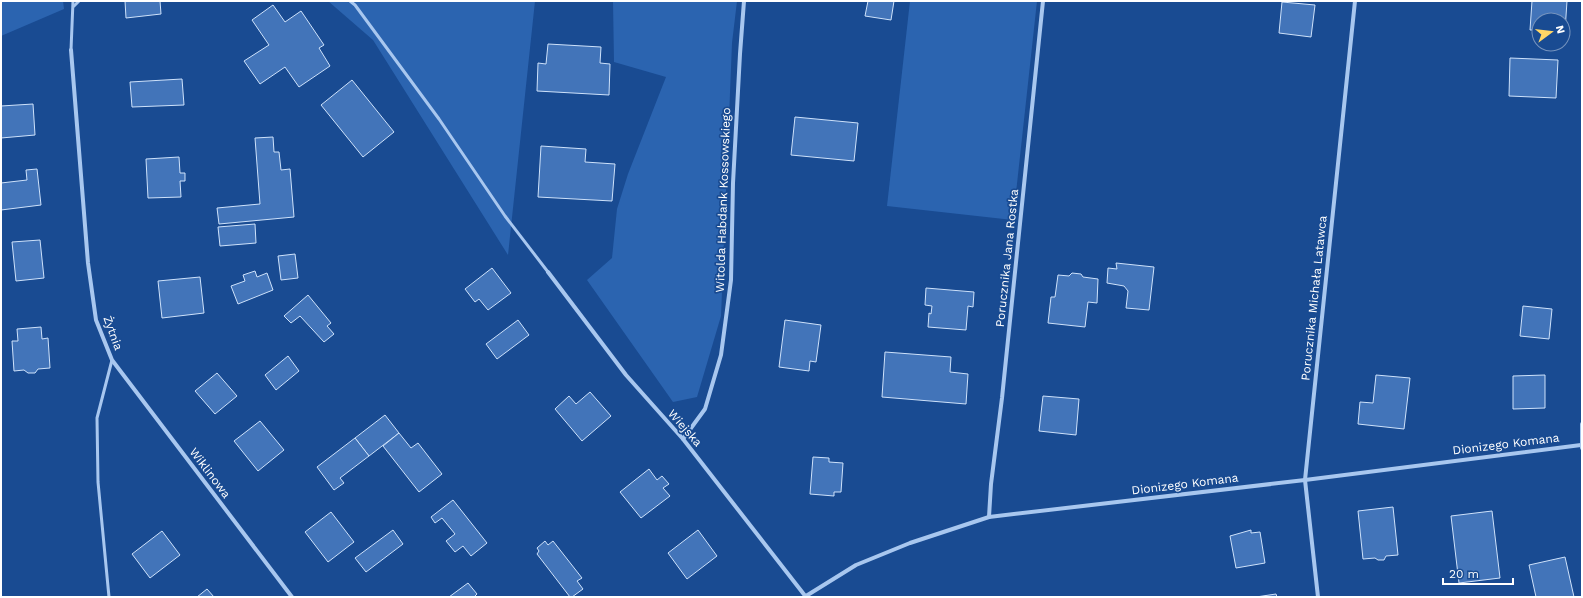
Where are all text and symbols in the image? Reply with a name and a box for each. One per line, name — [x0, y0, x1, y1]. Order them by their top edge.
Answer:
north arrow — [1531, 12, 1571, 52]
text: N — [1553, 24, 1568, 35]
street label: Witolda Habdank Kossowskiego — [713, 107, 733, 293]
street label: Porucznika Jana Rostka — [993, 188, 1021, 328]
street label: Porucznika Michała Latawca — [1298, 215, 1330, 381]
street label: Żytnia — [100, 314, 126, 352]
street label: Wiejska — [665, 407, 705, 450]
street label: Dionizego Komana — [1452, 430, 1560, 458]
street label: Wiklinowa — [186, 445, 234, 501]
street label: Dionizego Komana — [1131, 470, 1239, 498]
scale bar — [1443, 560, 1513, 586]
text: 20 m — [1449, 567, 1479, 581]

